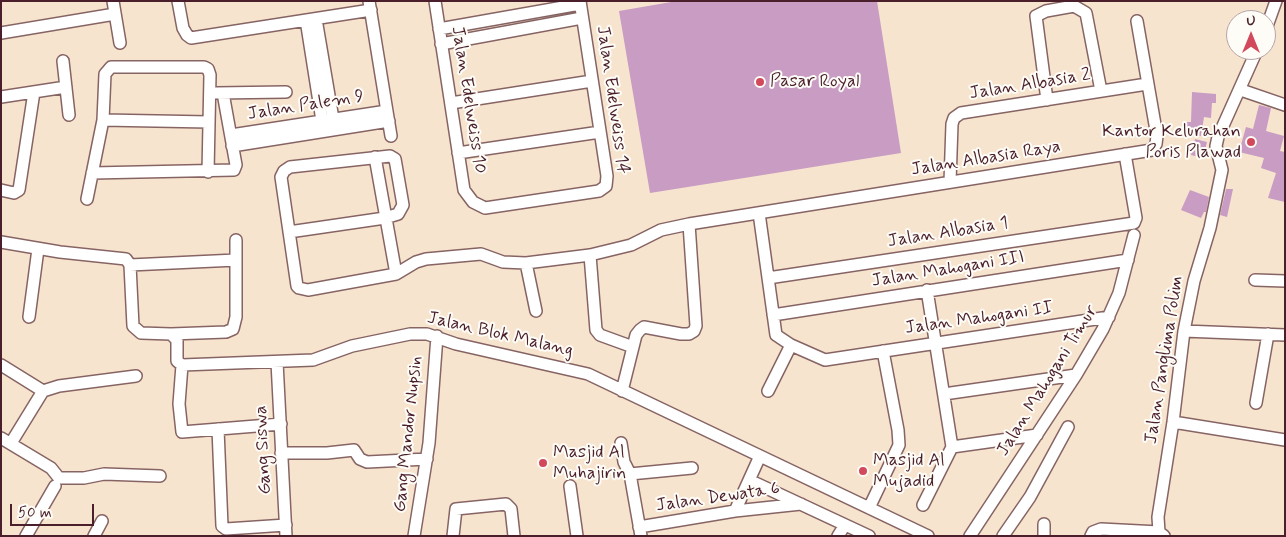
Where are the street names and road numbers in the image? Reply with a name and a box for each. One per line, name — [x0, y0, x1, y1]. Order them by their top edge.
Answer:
street label: Jalan Edelweiss 14 — [591, 24, 633, 176]
street label: Jalan Edelweiss 10 — [446, 25, 490, 175]
street label: Jalan Albasia 2 — [968, 65, 1092, 105]
street label: Jalan Palem 9 — [246, 86, 366, 126]
street label: Jalan Albasia Raya — [910, 137, 1062, 181]
street label: Jalan Albasia 1 — [886, 213, 1010, 253]
street label: Jalan Mahogani III — [870, 247, 1026, 293]
street label: Jalan Panglima Polim — [1141, 274, 1189, 446]
street label: Jalan Mahogani II — [904, 298, 1054, 340]
street label: Jalan Mahogani Timur — [993, 302, 1103, 460]
street label: Jalan Blok Malang — [425, 308, 575, 362]
street label: Gang Mandor Nupsin — [390, 355, 428, 513]
street label: Gang Siswa — [251, 405, 277, 495]
street label: Jalan Dewata 6 — [655, 479, 781, 517]

